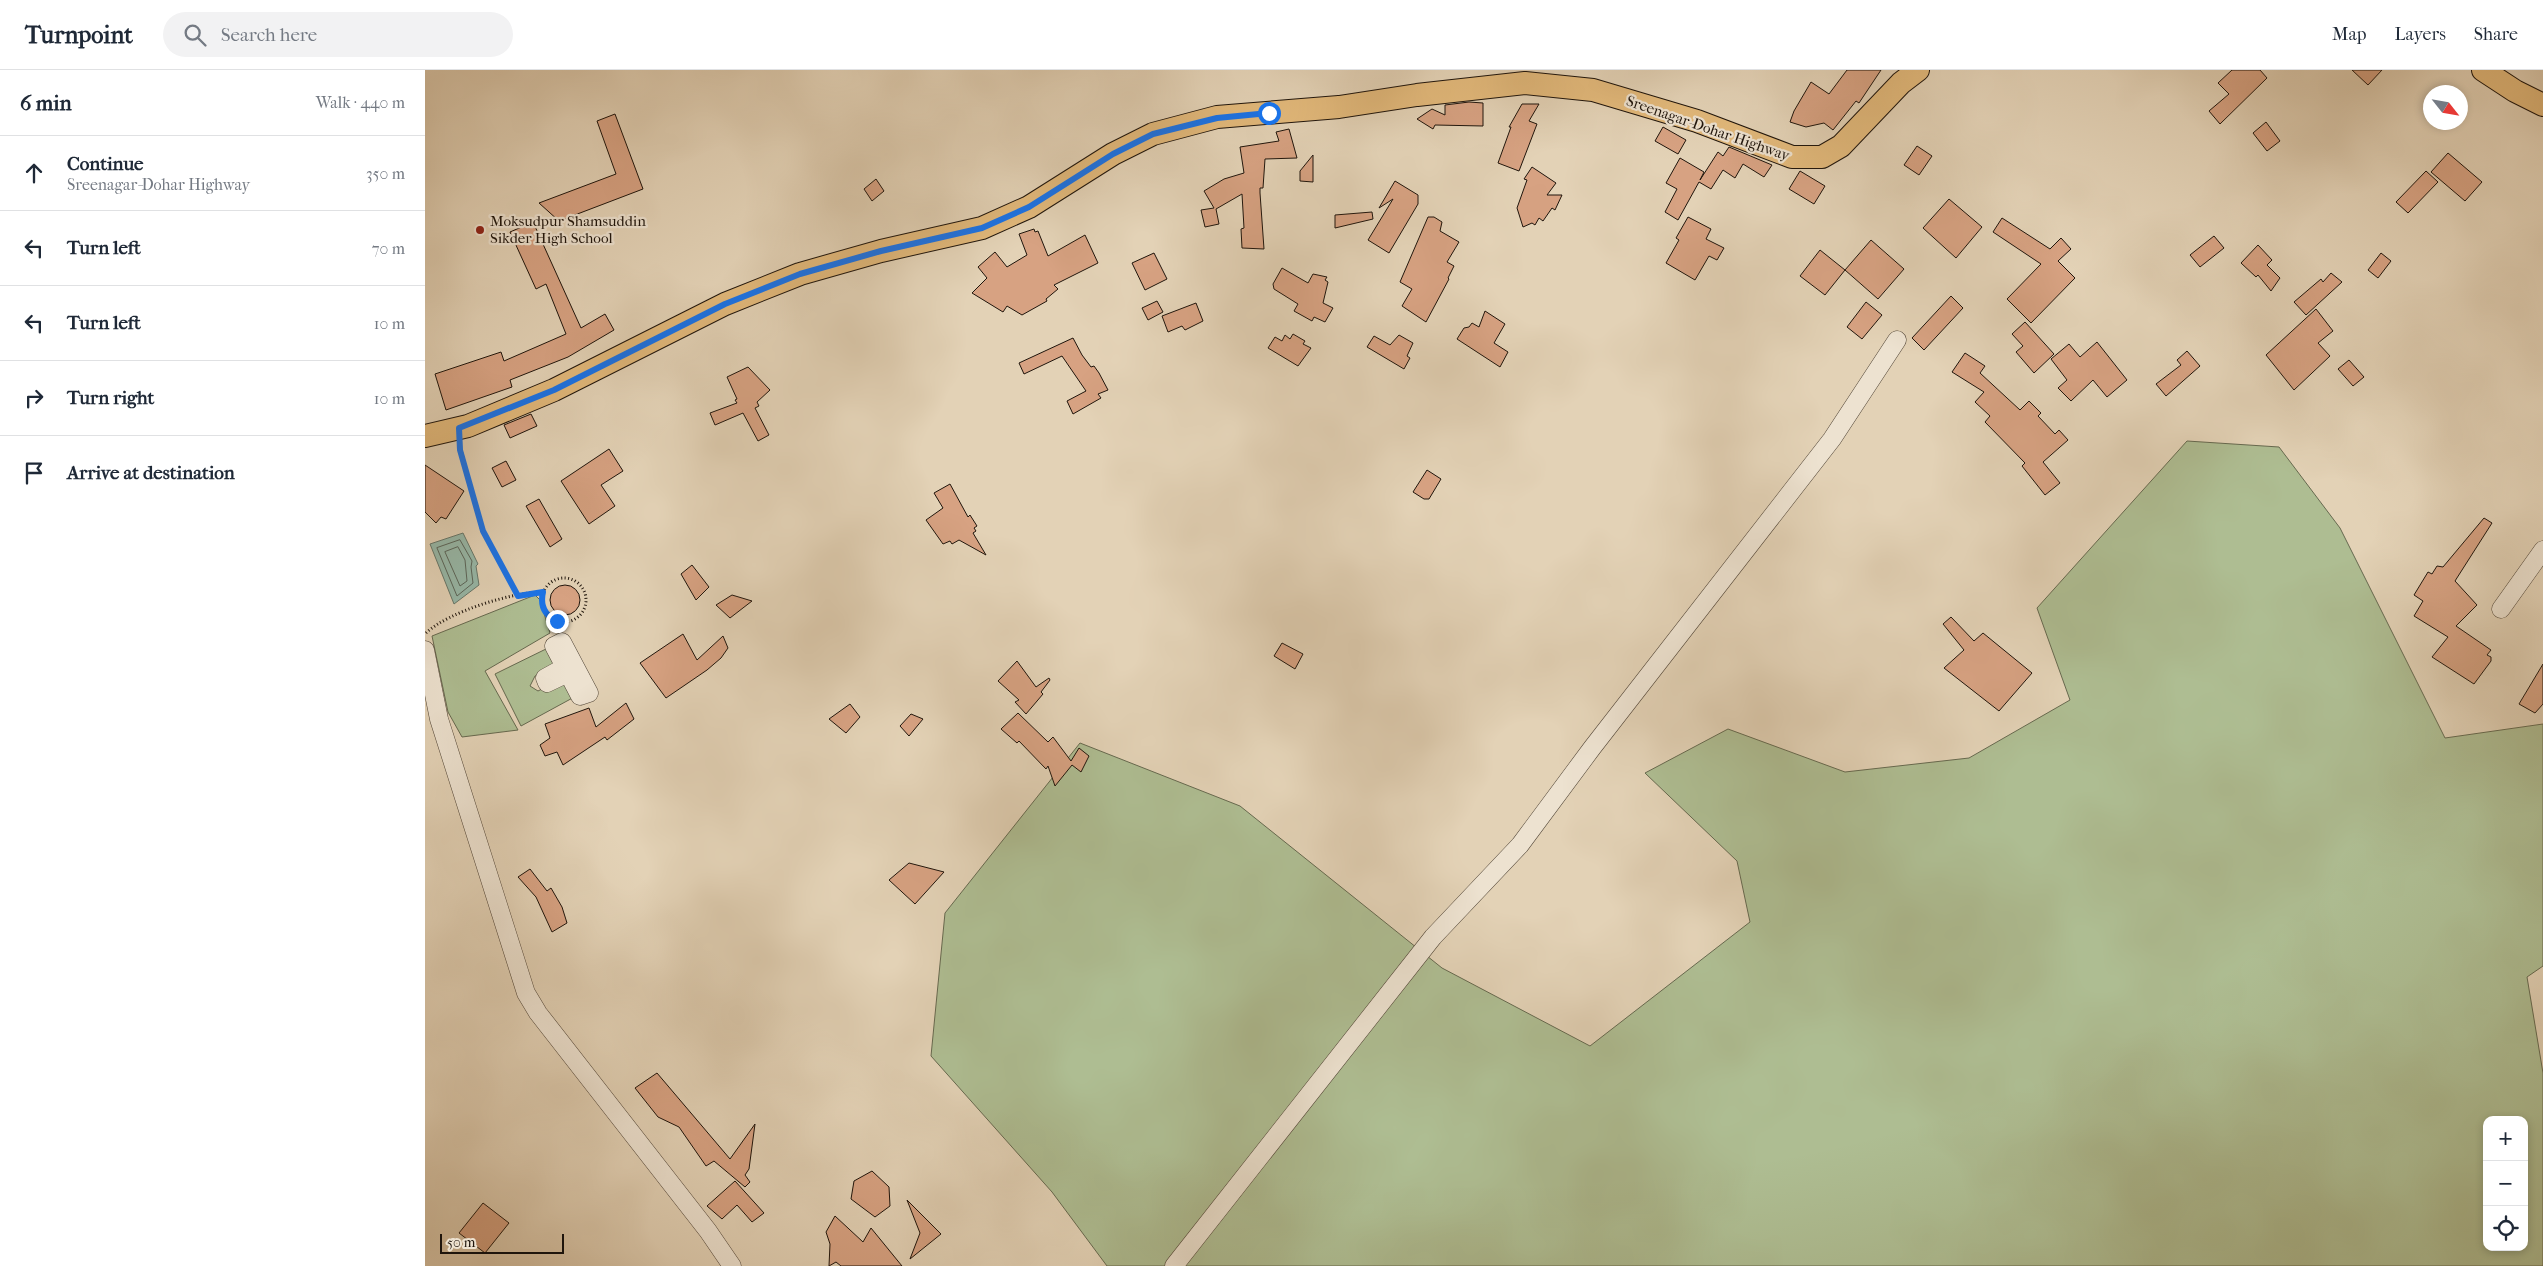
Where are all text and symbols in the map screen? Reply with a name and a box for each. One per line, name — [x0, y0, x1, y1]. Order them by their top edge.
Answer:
search box — [163, 12, 513, 57]
text: Turnpoint — [25, 21, 133, 49]
icon: search — [181, 21, 209, 49]
text: Search here — [221, 24, 317, 46]
text: Map — [2332, 24, 2366, 45]
text: Layers — [2394, 24, 2446, 45]
text: Share — [2474, 24, 2518, 45]
north arrow — [2423, 85, 2468, 130]
text: 6 min — [20, 91, 72, 115]
street label: Sreenagar-Dohar Highway — [1624, 92, 1793, 165]
text: Walk · 440 m — [316, 93, 405, 112]
route start — [1258, 102, 1281, 125]
text: Continue — [67, 153, 143, 175]
icon: ahead — [20, 159, 48, 187]
text: 350 m — [366, 164, 405, 183]
text: Sreenagar-Dohar Highway — [67, 175, 250, 194]
place label: Moksudpur Shamsuddin Sikder High School — [490, 212, 646, 247]
marker: Moksudpur Shamsuddin Sikder High School — [474, 224, 486, 236]
icon: left — [20, 234, 48, 262]
text: Turn left — [67, 237, 141, 259]
text: 70 m — [372, 239, 405, 258]
icon: left — [20, 309, 48, 337]
text: Turn left — [67, 312, 141, 334]
text: 10 m — [374, 314, 405, 333]
icon: right — [20, 384, 48, 412]
text: Turn right — [67, 387, 154, 409]
text: 10 m — [374, 389, 405, 408]
icon: arrive — [20, 459, 48, 487]
text: Arrive at destination — [67, 462, 235, 484]
route end — [546, 610, 569, 633]
map controls — [2483, 1116, 2528, 1251]
button: + — [2483, 1116, 2528, 1161]
button: − — [2483, 1161, 2528, 1206]
button: locate — [2483, 1206, 2528, 1251]
scale bar — [440, 1231, 564, 1254]
text: 50 m — [447, 1234, 475, 1251]

